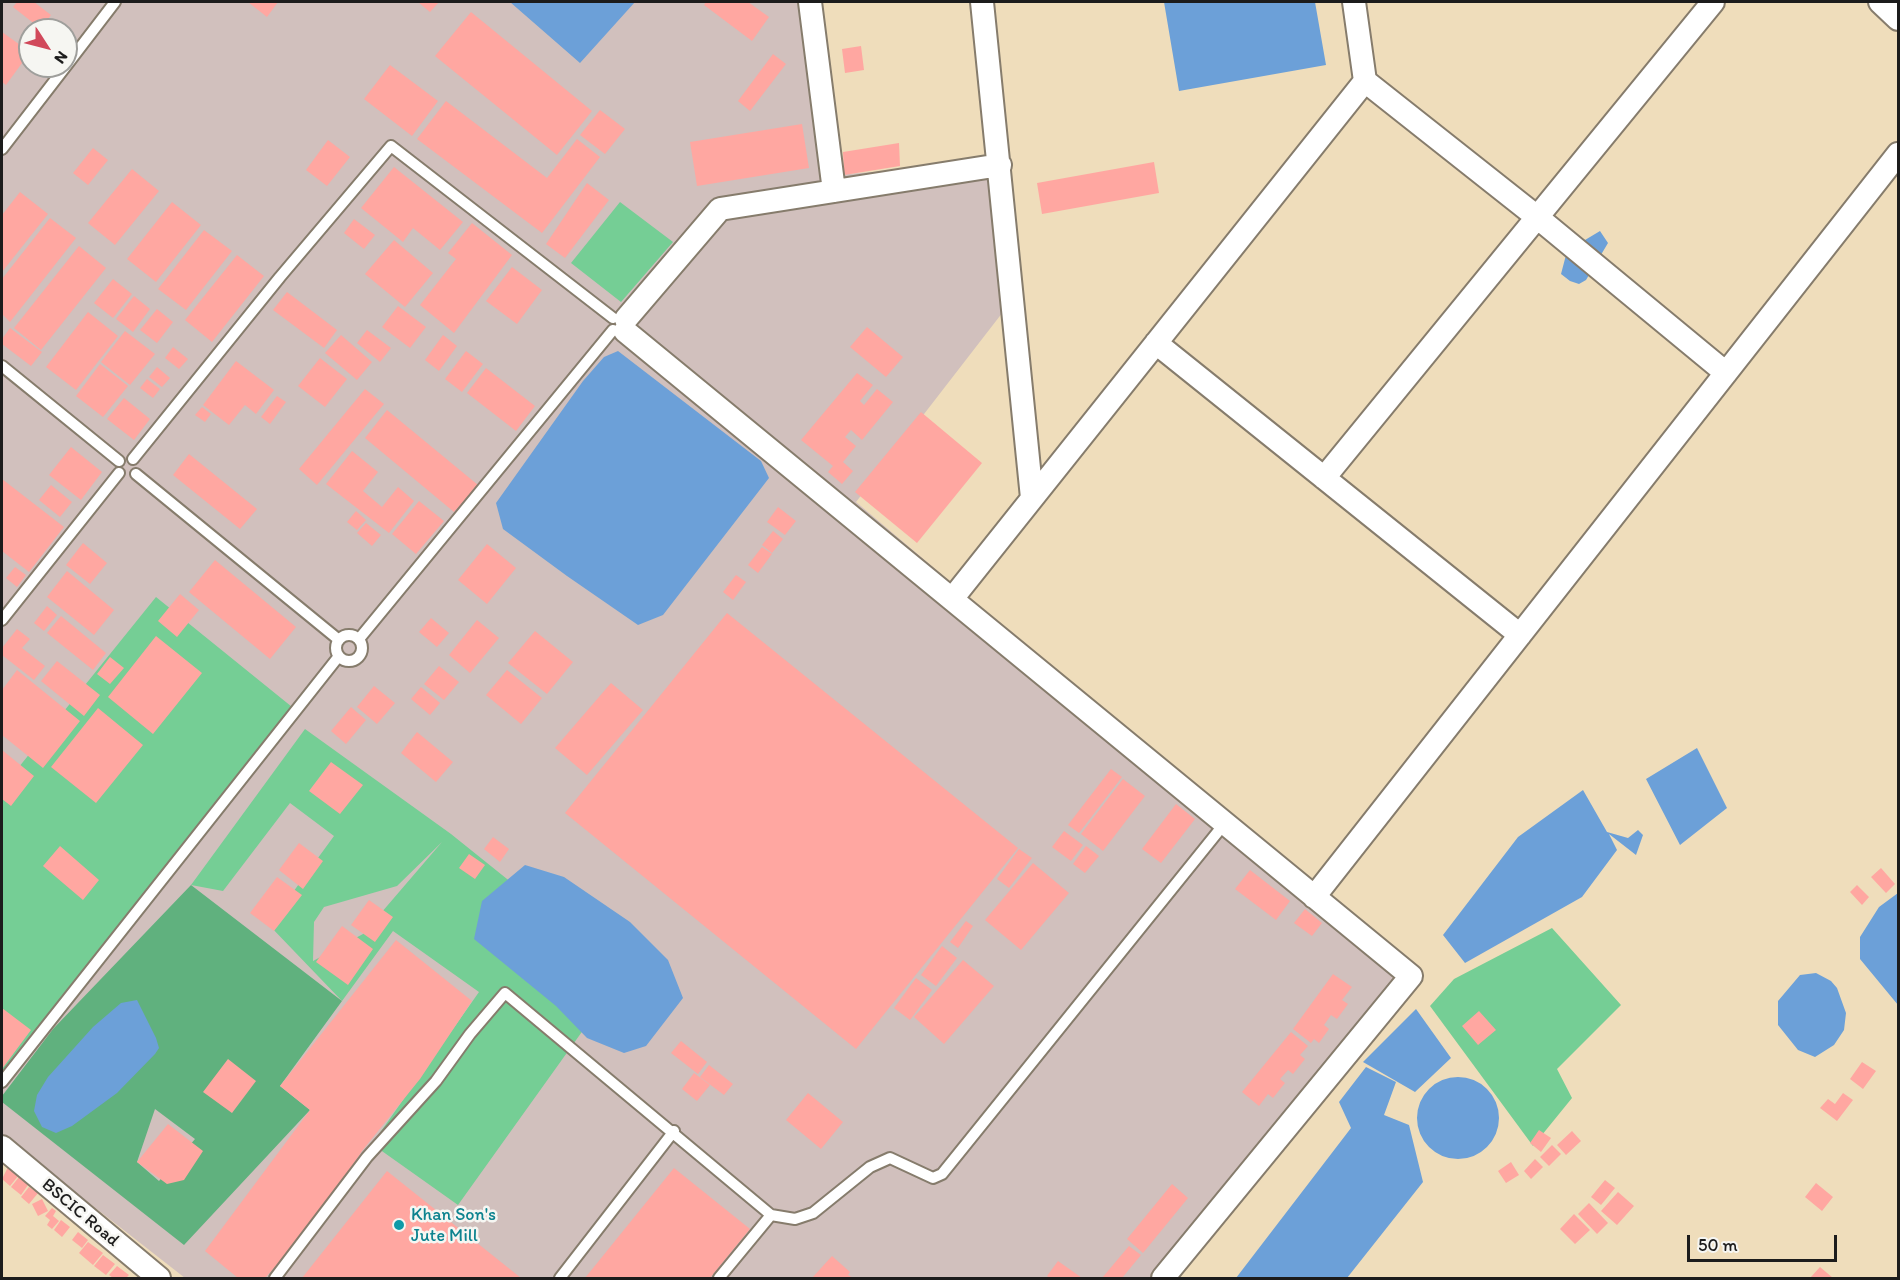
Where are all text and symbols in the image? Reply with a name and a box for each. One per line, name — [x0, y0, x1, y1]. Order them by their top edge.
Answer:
north arrow — [18, 18, 78, 78]
text: N — [50, 48, 72, 68]
street label: BSCIC Road — [37, 1174, 123, 1252]
place label: Khan Son's Jute Mill — [411, 1204, 496, 1246]
marker: Khan Son's Jute Mill — [392, 1218, 406, 1232]
scale bar — [1690, 1223, 1840, 1261]
text: 50 m — [1698, 1234, 1738, 1256]

